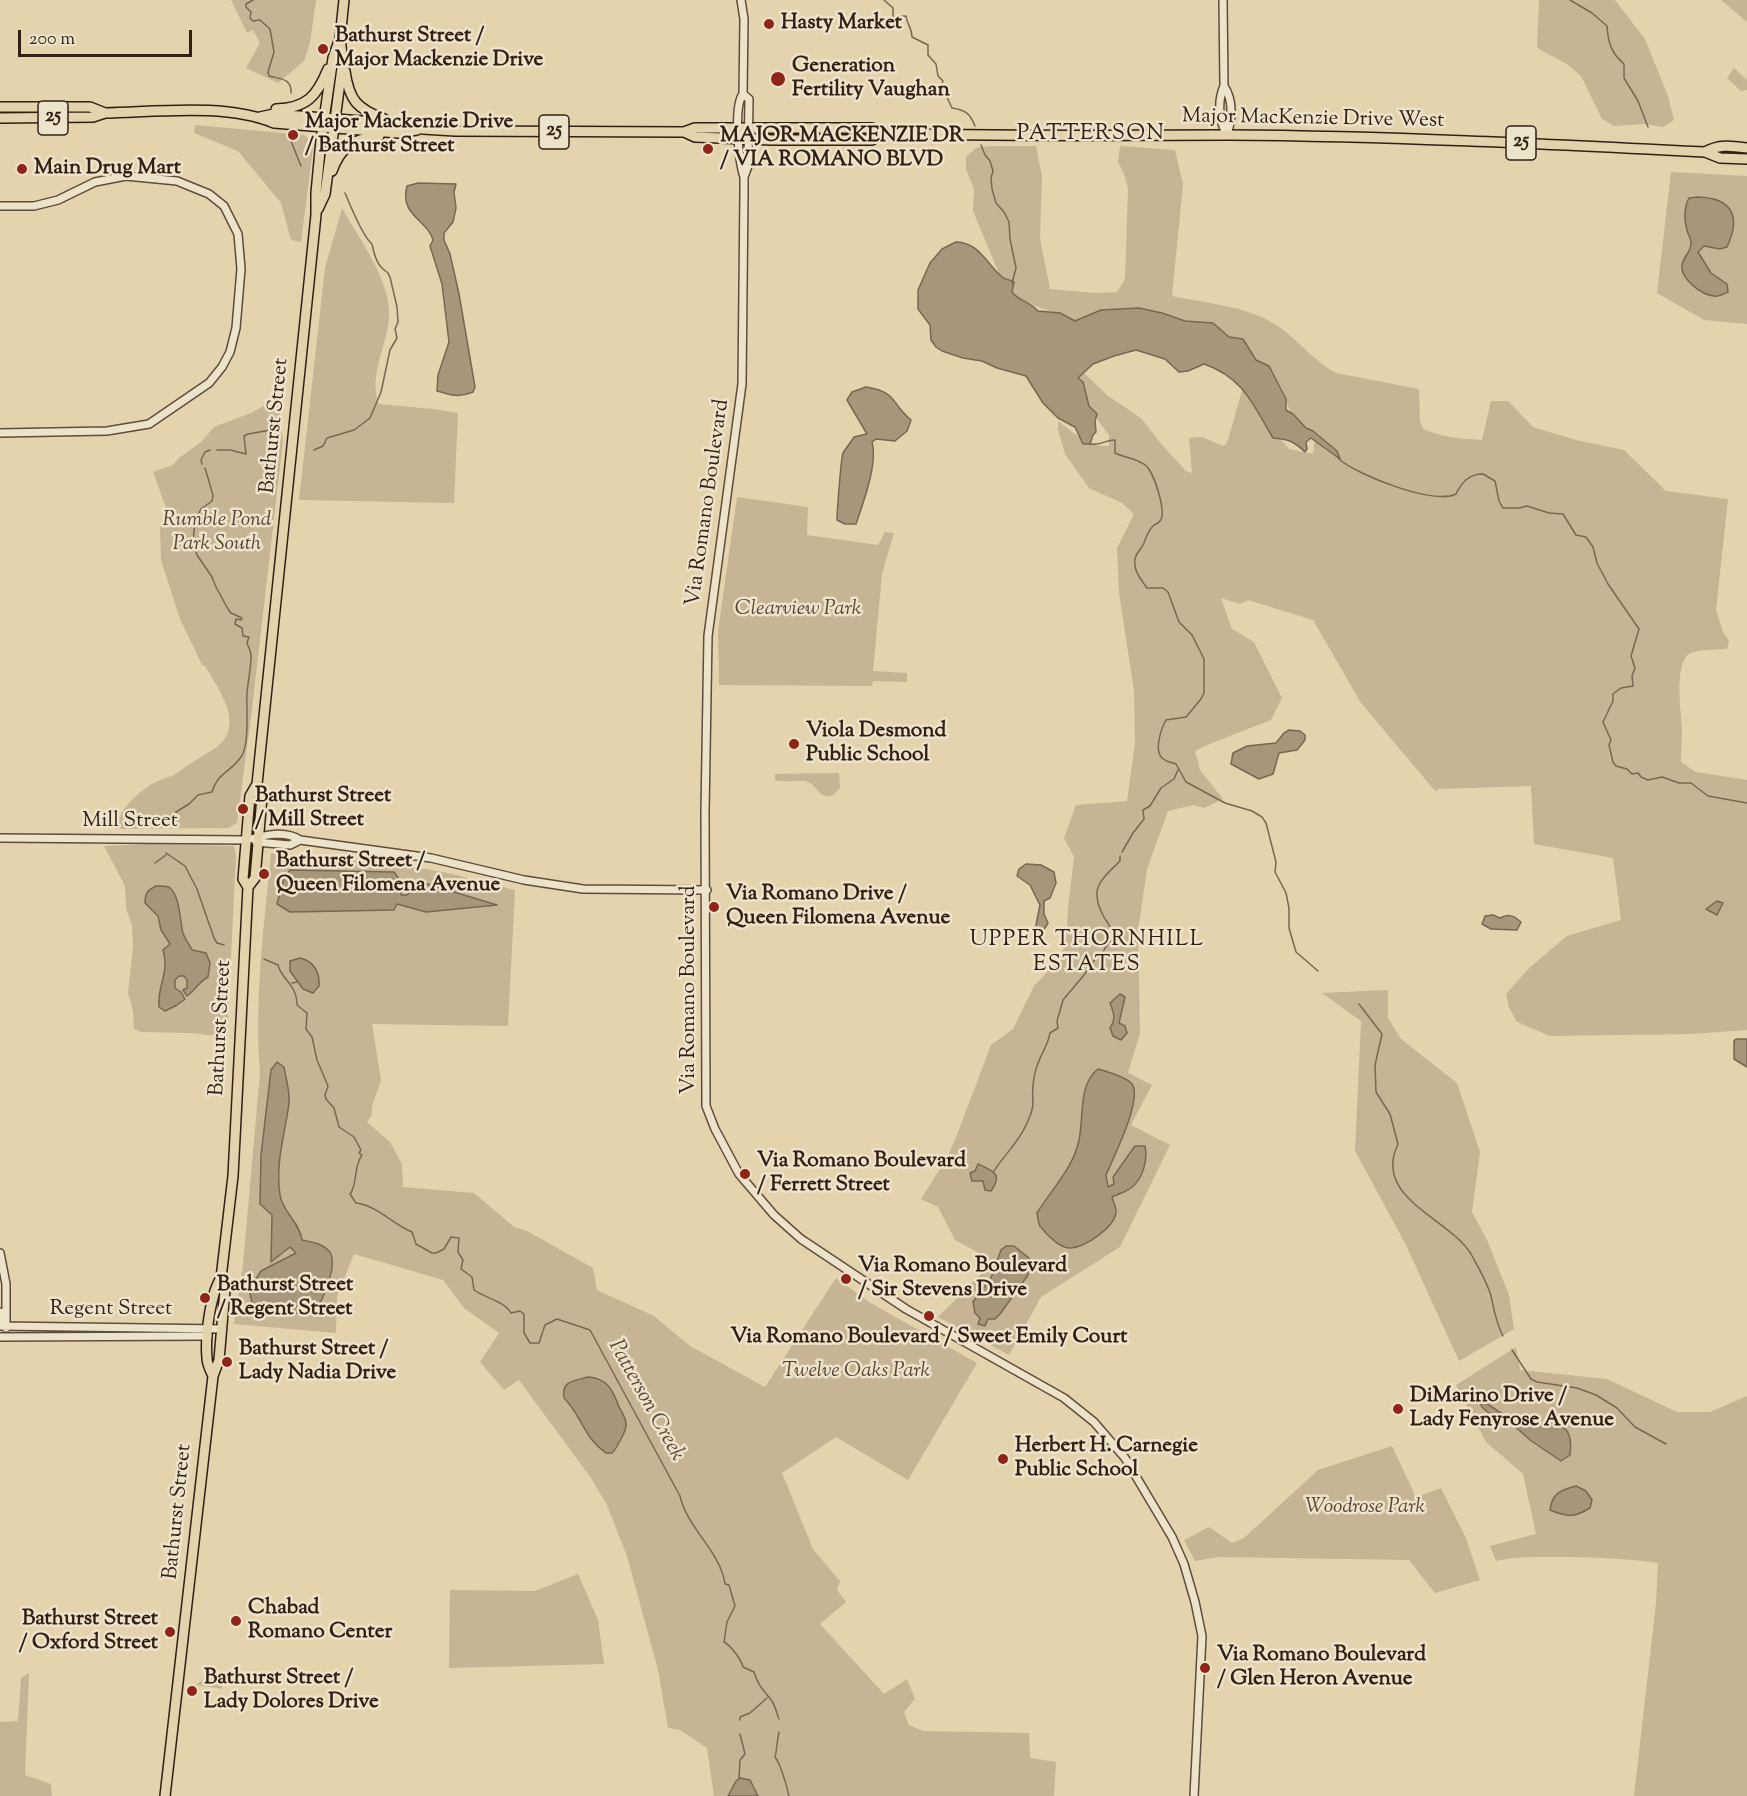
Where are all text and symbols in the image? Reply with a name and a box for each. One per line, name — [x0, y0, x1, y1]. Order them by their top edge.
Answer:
place label: Hasty Market — [781, 11, 902, 37]
marker: Hasty Market — [762, 17, 776, 31]
scale bar — [21, 18, 195, 56]
place label: Bathurst Street / Major Mackenzie Drive — [335, 24, 543, 74]
text: 200 m — [29, 27, 75, 53]
marker: Bathurst Street / Major Mackenzie Drive — [316, 42, 330, 56]
place label: Generation Fertility Vaughan — [792, 54, 950, 104]
marker: Generation Fertility Vaughan — [769, 70, 787, 88]
road number: 25 — [38, 101, 68, 135]
street label: Major MacKenzie Drive West — [1181, 105, 1445, 135]
place label: Major Mackenzie Drive / Bathurst Street — [305, 110, 513, 160]
road number: 25 — [539, 115, 569, 149]
district label: PATTERSON — [1017, 122, 1165, 148]
place label: MAJOR MACKENZIE DR / VIA ROMANO BLVD — [720, 124, 964, 174]
road number: 25 — [1506, 126, 1536, 160]
marker: Major Mackenzie Drive / Bathurst Street — [286, 128, 300, 142]
marker: MAJOR MACKENZIE DR / VIA ROMANO BLVD — [701, 142, 715, 156]
place label: Main Drug Mart — [34, 156, 181, 182]
marker: Main Drug Mart — [15, 162, 29, 176]
street label: Bathurst Street — [256, 357, 296, 495]
street label: Via Romano Boulevard — [682, 398, 736, 608]
park label: Rumble Pond Park South — [163, 508, 271, 558]
park label: Clearview Park — [735, 597, 861, 623]
place label: Viola Desmond Public School — [806, 719, 946, 769]
marker: Viola Desmond Public School — [787, 737, 801, 751]
place label: Bathurst Street / Mill Street — [255, 784, 391, 834]
marker: Bathurst Street / Mill Street — [236, 802, 250, 816]
street label: Mill Street — [82, 809, 178, 835]
place label: Bathurst Street / Queen Filomena Avenue — [276, 849, 500, 899]
marker: Bathurst Street / Queen Filomena Avenue — [257, 867, 271, 881]
place label: Via Romano Drive / Queen Filomena Avenue — [726, 882, 950, 932]
street label: Via Romano Boulevard — [677, 885, 703, 1095]
marker: Via Romano Drive / Queen Filomena Avenue — [707, 900, 721, 914]
district label: UPPER THORNHILL ESTATES — [969, 928, 1205, 980]
street label: Bathurst Street — [206, 959, 238, 1097]
place label: Via Romano Boulevard / Ferrett Street — [757, 1149, 966, 1199]
marker: Via Romano Boulevard / Ferrett Street — [738, 1167, 752, 1181]
place label: Via Romano Boulevard / Sir Stevens Drive — [858, 1254, 1067, 1304]
marker: Via Romano Boulevard / Sir Stevens Drive — [839, 1272, 853, 1286]
place label: Bathurst Street / Regent Street — [217, 1273, 353, 1323]
marker: Bathurst Street / Regent Street — [198, 1291, 212, 1305]
street label: Regent Street — [50, 1297, 172, 1323]
marker: Via Romano Boulevard / Sweet Emily Court — [922, 1309, 936, 1323]
place label: Via Romano Boulevard / Sweet Emily Court — [730, 1325, 1128, 1351]
water label: Patterson Creek — [601, 1336, 689, 1466]
place label: Bathurst Street / Lady Nadia Drive — [239, 1337, 396, 1387]
marker: Bathurst Street / Lady Nadia Drive — [220, 1355, 234, 1369]
park label: Twelve Oaks Park — [782, 1359, 930, 1385]
place label: DiMarino Drive / Lady Fenyrose Avenue — [1410, 1384, 1614, 1434]
marker: DiMarino Drive / Lady Fenyrose Avenue — [1391, 1402, 1405, 1416]
place label: Herbert H. Carnegie Public School — [1015, 1434, 1198, 1484]
street label: Bathurst Street — [159, 1443, 199, 1581]
marker: Herbert H. Carnegie Public School — [996, 1452, 1010, 1466]
park label: Woodrose Park — [1305, 1495, 1425, 1521]
place label: Chabad Romano Center — [248, 1596, 392, 1646]
place label: Bathurst Street / Oxford Street — [19, 1607, 158, 1657]
marker: Chabad Romano Center — [229, 1614, 243, 1628]
marker: Bathurst Street / Oxford Street — [163, 1625, 177, 1639]
place label: Via Romano Boulevard / Glen Heron Avenue — [1217, 1643, 1426, 1693]
marker: Via Romano Boulevard / Glen Heron Avenue — [1198, 1661, 1212, 1675]
place label: Bathurst Street / Lady Dolores Drive — [204, 1666, 379, 1716]
marker: Bathurst Street / Lady Dolores Drive — [185, 1684, 199, 1698]

